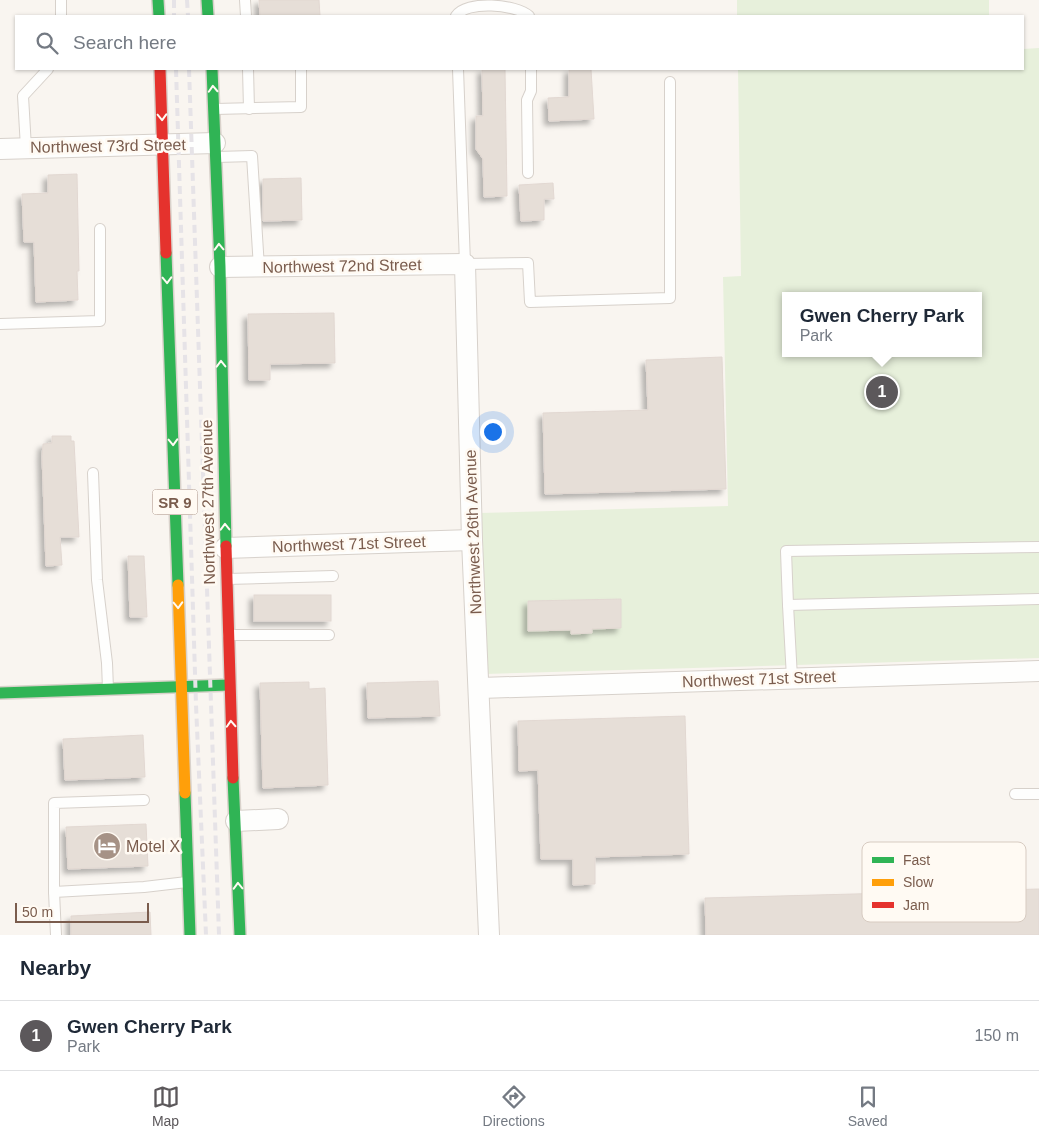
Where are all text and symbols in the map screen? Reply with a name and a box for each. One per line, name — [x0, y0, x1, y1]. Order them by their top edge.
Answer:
search box — [15, 15, 1024, 70]
icon: search — [33, 29, 61, 57]
text: Search here — [73, 32, 177, 53]
one-way arrow — [207, 84, 218, 92]
one-way arrow — [157, 114, 167, 122]
street label: Northwest 73rd Street — [30, 136, 187, 156]
one-way arrow — [214, 242, 225, 250]
street label: Northwest 72nd Street — [262, 256, 422, 276]
one-way arrow — [162, 276, 173, 284]
popup — [782, 292, 982, 357]
text: Gwen Cherry Park — [800, 305, 964, 326]
text: Park — [800, 327, 833, 344]
one-way arrow — [216, 360, 227, 368]
pin: 1 — [866, 373, 898, 411]
street label: Northwest 27th Avenue — [198, 419, 218, 585]
your location — [480, 419, 506, 445]
one-way arrow — [168, 439, 178, 447]
street label: Northwest 26th Avenue — [462, 449, 484, 615]
road number: SR 9 — [152, 490, 198, 514]
one-way arrow — [220, 522, 230, 530]
street label: Northwest 71st Street — [272, 533, 427, 555]
one-way arrow — [173, 601, 184, 609]
street label: Northwest 71st Street — [682, 668, 837, 690]
one-way arrow — [225, 720, 236, 728]
hotel icon: Motel X — [92, 831, 122, 861]
place label: Motel X — [126, 838, 181, 855]
legend — [862, 842, 1026, 922]
text: Fast — [903, 852, 930, 868]
text: Slow — [903, 874, 934, 890]
one-way arrow — [233, 882, 243, 890]
text: Jam — [903, 897, 929, 913]
scale bar — [15, 900, 149, 923]
text: 50 m — [22, 904, 53, 920]
text: Nearby — [20, 956, 91, 979]
text: Gwen Cherry Park — [67, 1016, 232, 1037]
text: 1 — [32, 1027, 40, 1044]
text: 150 m — [975, 1027, 1019, 1044]
text: Park — [67, 1038, 100, 1055]
tab: Map — [152, 1083, 180, 1129]
tab: Directions — [483, 1083, 545, 1129]
tab: Saved — [848, 1083, 887, 1129]

